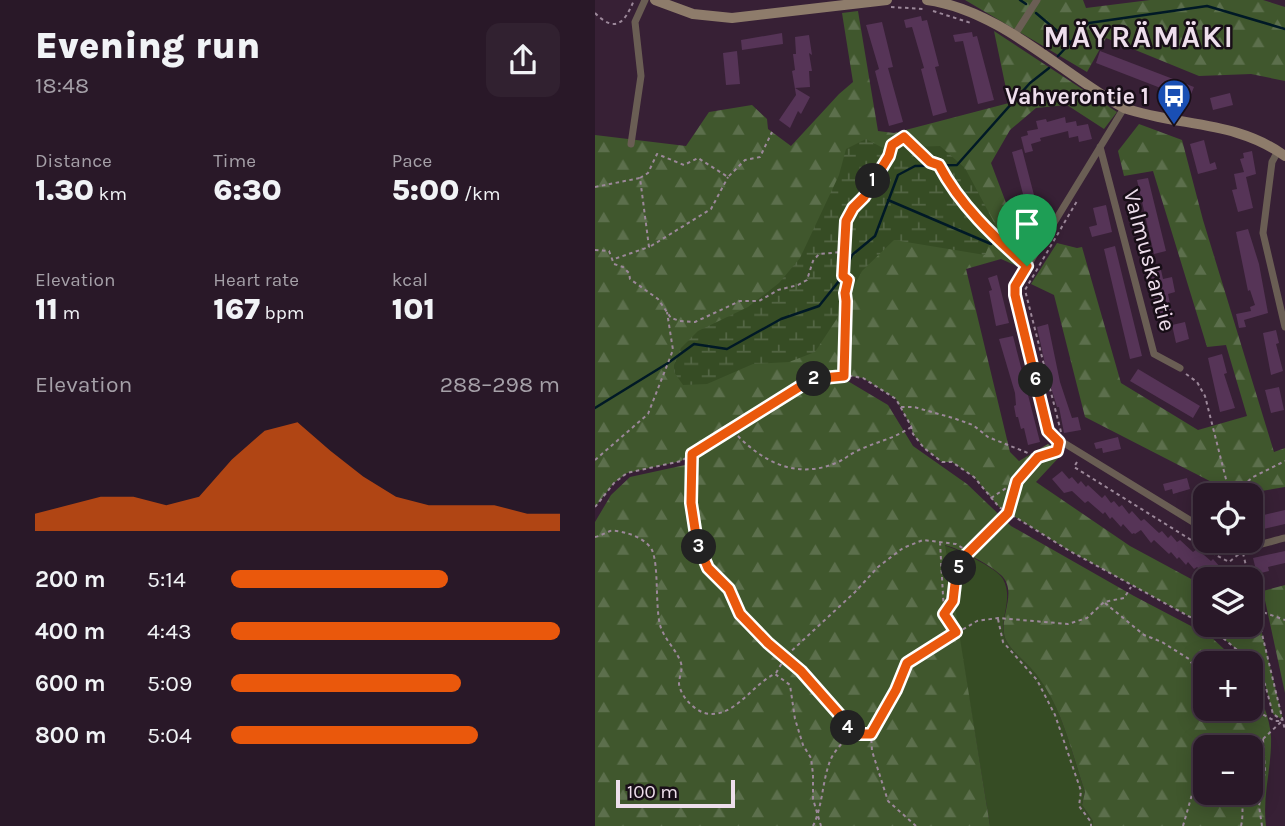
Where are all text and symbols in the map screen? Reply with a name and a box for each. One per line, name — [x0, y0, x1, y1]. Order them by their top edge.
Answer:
district label: MÄYRÄMÄKI — [1043, 19, 1235, 55]
text: Evening run — [35, 23, 260, 68]
button: share — [486, 23, 560, 97]
text: 18:48 — [35, 72, 89, 99]
bus stop icon: Vahverontie 1 — [1155, 77, 1193, 126]
place label: Vahverontie 1 — [1005, 83, 1149, 110]
text: Distance — [35, 150, 112, 172]
text: Time — [213, 150, 256, 172]
text: Pace — [392, 150, 432, 172]
pin: 1 — [855, 164, 891, 198]
text: 1 — [869, 169, 876, 191]
text: 1.30 — [35, 172, 94, 208]
text: 6:30 — [213, 172, 282, 208]
text: 5:00 — [392, 172, 459, 208]
text: km — [94, 183, 127, 205]
text: /km — [459, 183, 501, 205]
street label: Valmuskantie — [1118, 186, 1181, 334]
pin — [997, 194, 1057, 266]
icon: arrive — [1008, 205, 1046, 243]
text: Elevation — [35, 269, 115, 291]
text: Heart rate — [213, 269, 299, 291]
text: kcal — [392, 269, 428, 291]
text: 11 — [35, 291, 58, 327]
text: 167 — [213, 291, 260, 327]
text: 101 — [392, 291, 435, 327]
text: m — [58, 302, 80, 324]
text: bpm — [260, 302, 305, 324]
pin: 2 — [797, 362, 831, 396]
pin: 6 — [1019, 362, 1053, 398]
text: 2 — [808, 367, 819, 389]
text: 6 — [1030, 368, 1041, 390]
text: Elevation — [35, 371, 132, 398]
text: 288–298 m — [440, 371, 560, 398]
map controls — [1193, 483, 1263, 805]
button: locate — [1193, 483, 1263, 553]
pin: 3 — [681, 530, 717, 564]
text: 3 — [693, 535, 704, 557]
pin: 5 — [941, 550, 977, 586]
text: 5 — [953, 556, 964, 578]
text: 200 m — [35, 566, 106, 593]
text: 5:14 — [147, 566, 186, 593]
button: layers — [1193, 567, 1263, 637]
text: 400 m — [35, 618, 105, 645]
text: 4:43 — [147, 618, 192, 645]
button: + — [1193, 651, 1263, 721]
text: 600 m — [35, 670, 106, 697]
text: 5:09 — [147, 670, 192, 697]
pin: 4 — [831, 710, 865, 746]
text: 4 — [842, 716, 853, 738]
text: 800 m — [35, 722, 107, 749]
text: 5:04 — [147, 722, 192, 749]
button: − — [1193, 735, 1263, 805]
scale bar — [616, 777, 735, 809]
text: 100 m — [627, 781, 678, 803]

